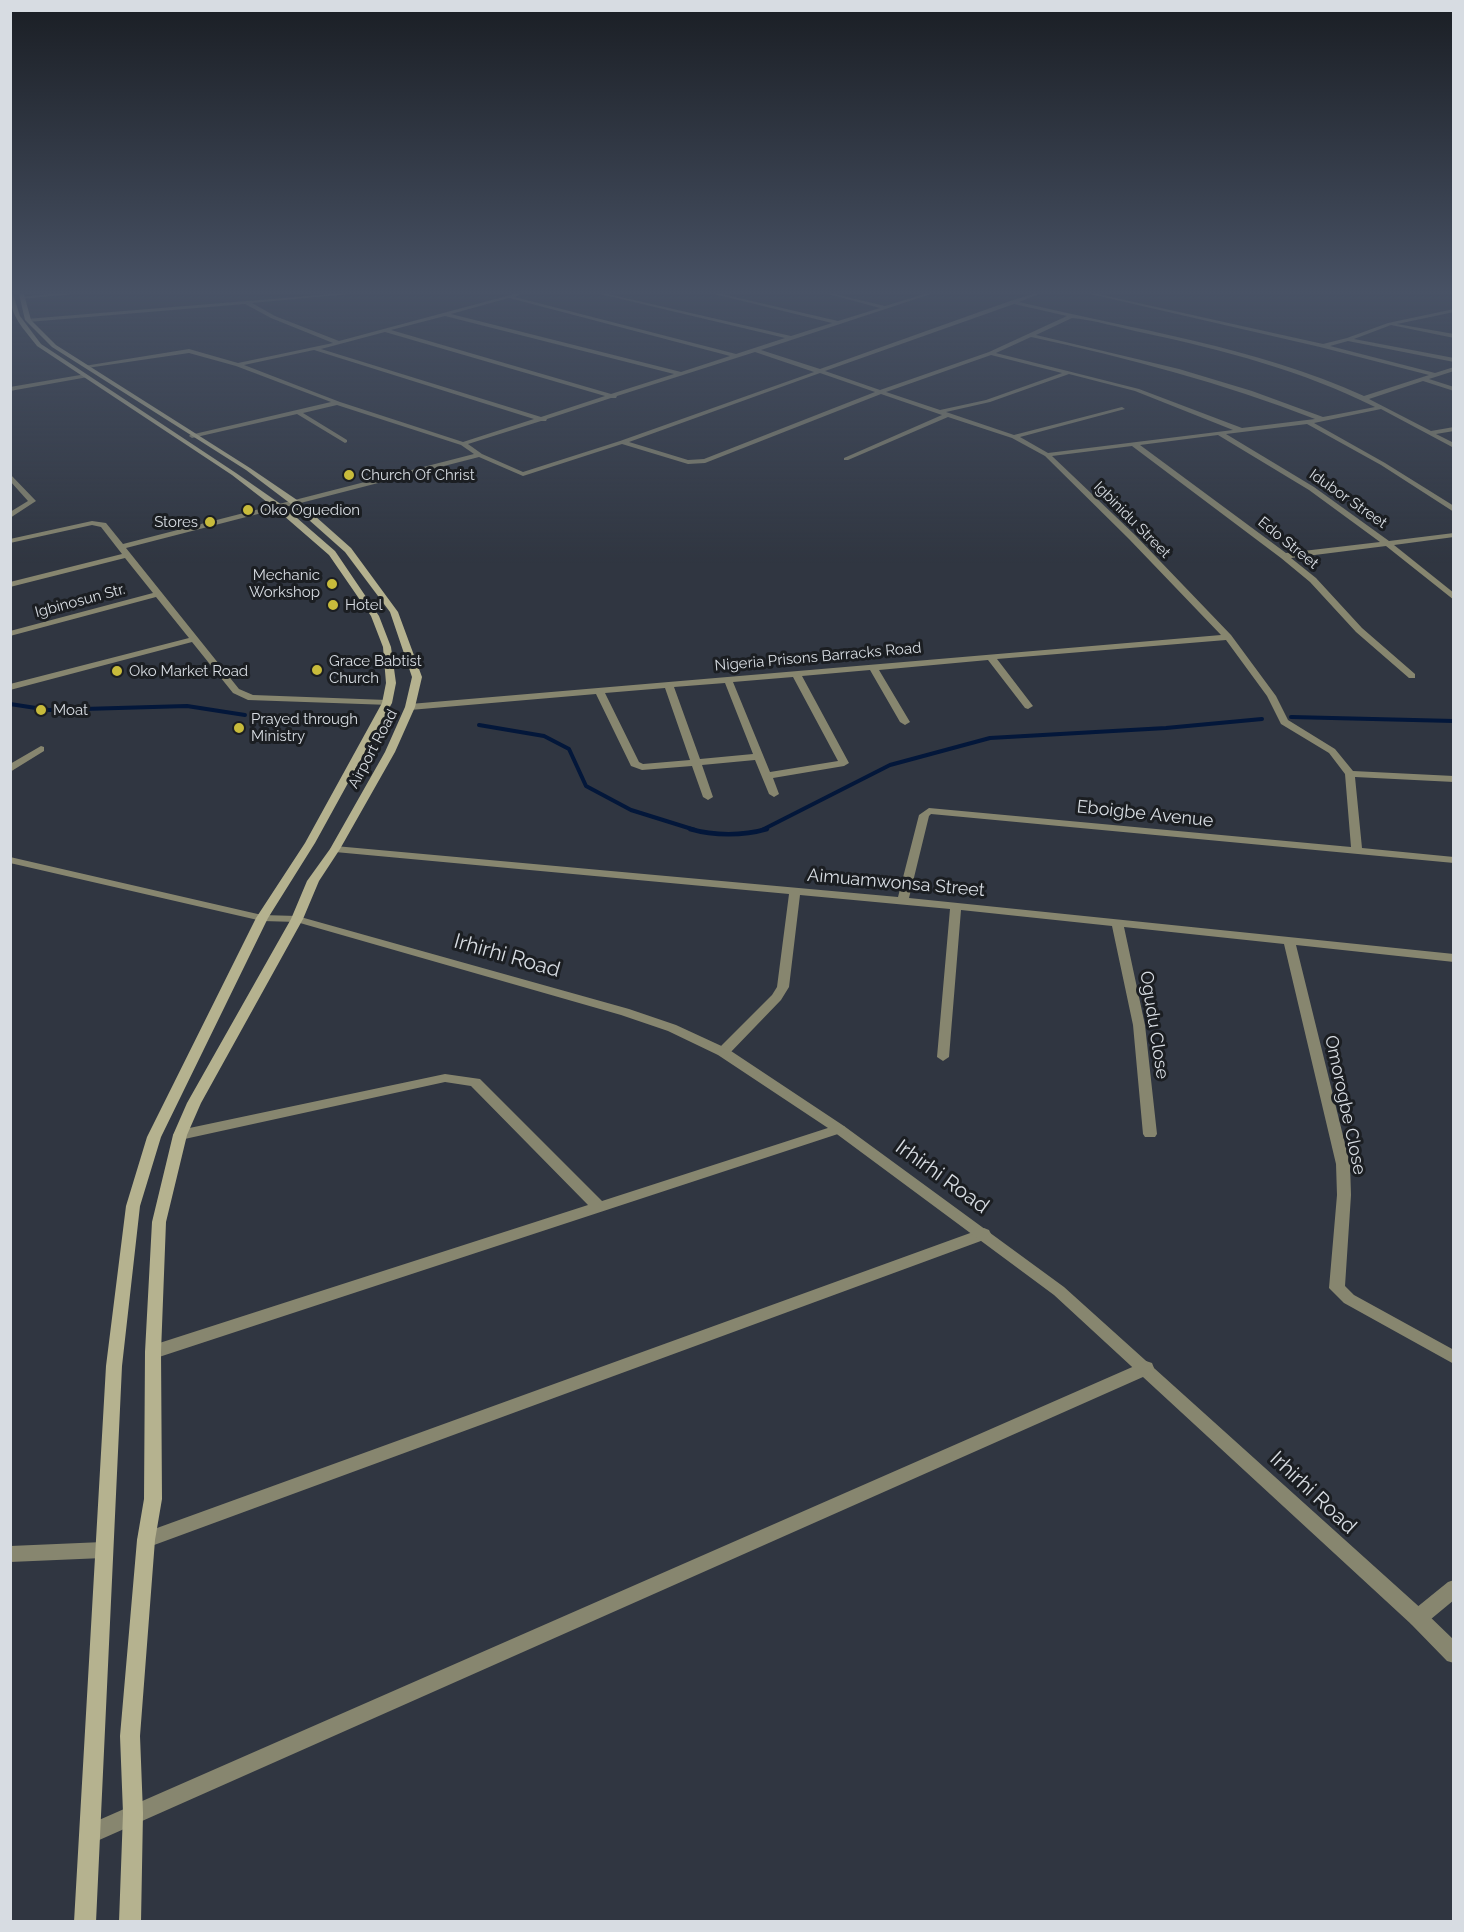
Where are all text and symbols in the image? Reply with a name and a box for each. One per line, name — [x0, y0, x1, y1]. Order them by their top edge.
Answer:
place label: Church Of Christ — [361, 466, 475, 484]
street label: Idubor Street — [1306, 466, 1390, 532]
marker: Church Of Christ — [342, 468, 356, 482]
street label: Igbinidu Street — [1090, 478, 1174, 562]
place label: Oko Oguedion — [260, 501, 360, 519]
marker: Oko Oguedion — [241, 503, 255, 517]
place label: Stores — [154, 513, 198, 531]
street label: Edo Street — [1254, 513, 1322, 573]
marker: Stores — [203, 515, 217, 529]
place label: Mechanic Workshop — [249, 566, 320, 601]
marker: Mechanic Workshop — [325, 577, 339, 591]
street label: Igbinosun Str. — [33, 580, 127, 622]
place label: Hotel — [345, 596, 383, 614]
marker: Hotel — [326, 598, 340, 612]
street label: Nigeria Prisons Barracks Road — [714, 639, 922, 675]
place label: Grace Babtist Church — [329, 652, 422, 687]
place label: Oko Market Road — [129, 662, 248, 680]
marker: Grace Babtist Church — [310, 663, 324, 677]
marker: Oko Market Road — [110, 664, 124, 678]
place label: Moat — [53, 701, 88, 719]
marker: Moat — [34, 703, 48, 717]
street label: Airport Road — [345, 706, 401, 792]
place label: Prayed through Ministry — [251, 710, 358, 745]
marker: Prayed through Ministry — [232, 721, 246, 735]
street label: Eboigbe Avenue — [1076, 796, 1214, 832]
street label: Aimuamwonsa Street — [806, 864, 986, 902]
street label: Irhirhi Road — [451, 929, 563, 983]
street label: Ogudu Close — [1135, 969, 1173, 1081]
street label: Omorogbe Close — [1320, 1033, 1370, 1177]
street label: Irhirhi Road — [890, 1135, 994, 1219]
street label: Irhirhi Road — [1264, 1447, 1362, 1539]

